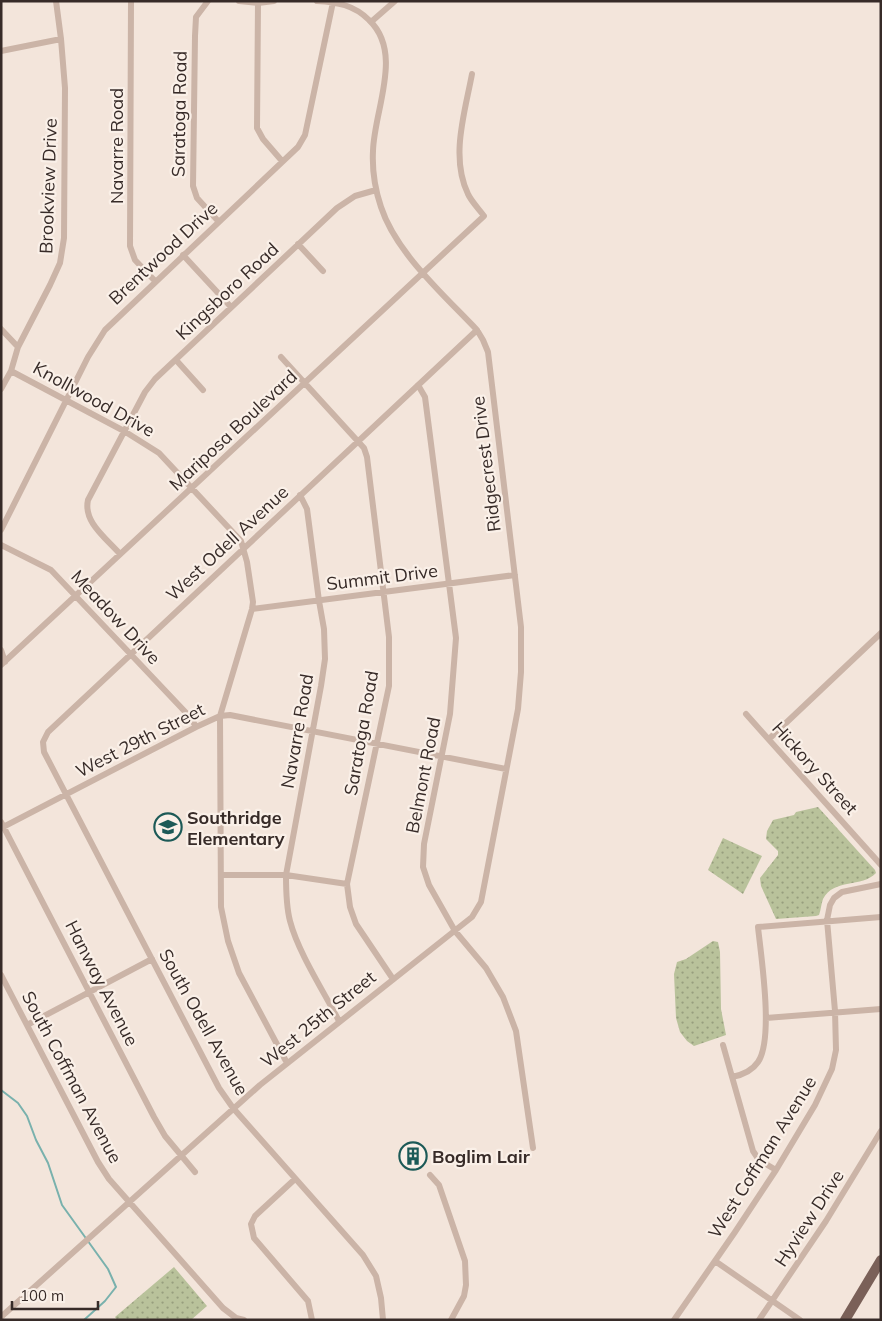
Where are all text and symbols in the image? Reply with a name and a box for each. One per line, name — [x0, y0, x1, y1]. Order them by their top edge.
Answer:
street label: Saratoga Road — [166, 51, 192, 177]
street label: Navarre Road — [105, 88, 128, 204]
street label: Brookview Drive — [34, 118, 62, 254]
street label: Brentwood Drive — [104, 197, 222, 309]
street label: Kingsboro Road — [171, 237, 283, 345]
street label: Knollwood Drive — [29, 356, 159, 442]
street label: Mariposa Boulevard — [164, 365, 302, 495]
street label: Ridgecrest Drive — [466, 395, 506, 533]
street label: West Odell Avenue — [161, 480, 293, 606]
street label: Summit Drive — [325, 559, 439, 595]
street label: Meadow Drive — [66, 565, 166, 669]
street label: Saratoga Road — [339, 669, 383, 797]
street label: Navarre Road — [276, 672, 318, 790]
street label: West 29th Street — [72, 698, 208, 782]
street label: Belmont Road — [400, 715, 446, 835]
street label: Hickory Street — [767, 717, 863, 819]
place label: Southridge Elementary — [187, 806, 285, 850]
school or university icon: Southridge Elementary — [153, 812, 183, 842]
street label: Hanway Avenue — [60, 916, 144, 1050]
street label: South Odell Avenue — [154, 945, 254, 1099]
street label: West 25th Street — [256, 966, 380, 1072]
street label: South Coffman Avenue — [17, 987, 127, 1167]
street label: West Coffman Avenue — [703, 1072, 821, 1242]
building icon: Boglim Lair — [398, 1141, 428, 1171]
place label: Boglim Lair — [432, 1145, 531, 1168]
street label: Hyview Drive — [769, 1165, 849, 1271]
scale bar — [12, 1278, 99, 1310]
text: 100 m — [20, 1286, 64, 1305]

